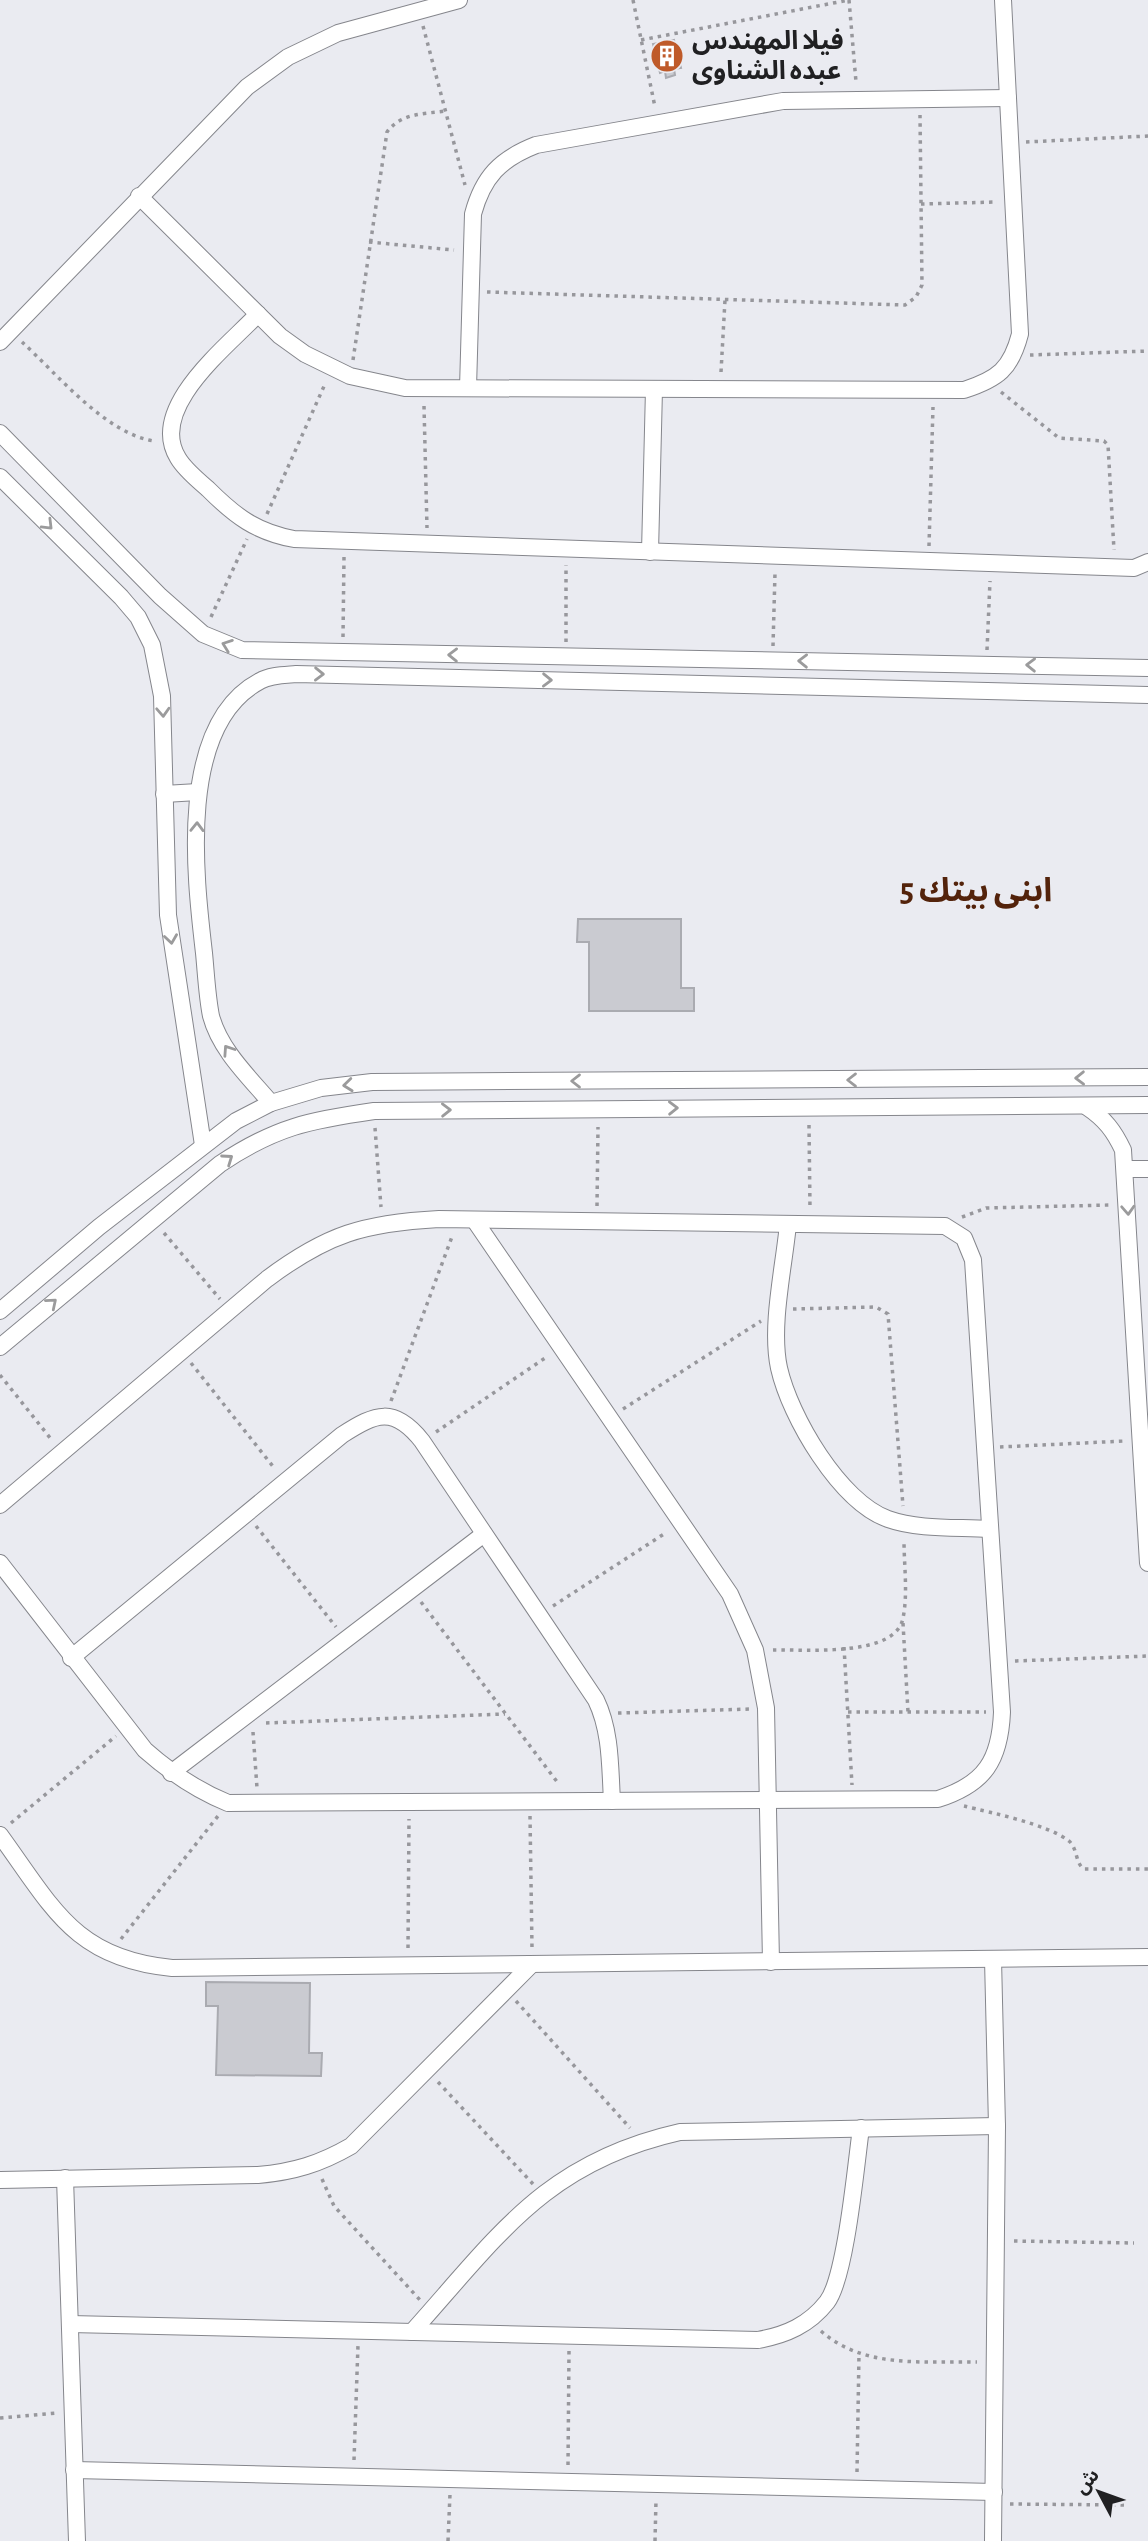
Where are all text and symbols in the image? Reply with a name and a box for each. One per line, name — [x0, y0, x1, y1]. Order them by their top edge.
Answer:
place label: فيلا المهندس عبده الشناوى — [692, 28, 844, 85]
building icon: فيلا المهندس عبده الشناوى — [648, 37, 686, 75]
one-way arrow — [40, 517, 53, 530]
one-way arrow — [221, 639, 233, 653]
one-way arrow — [448, 647, 458, 663]
one-way arrow — [798, 654, 809, 669]
one-way arrow — [1025, 658, 1036, 673]
one-way arrow — [314, 667, 325, 682]
one-way arrow — [542, 672, 553, 688]
one-way arrow — [155, 706, 170, 717]
one-way arrow — [190, 822, 205, 833]
district label: ابنى بيتك 5 — [900, 875, 1052, 909]
one-way arrow — [164, 933, 179, 945]
one-way arrow — [224, 1045, 237, 1058]
one-way arrow — [1074, 1070, 1085, 1086]
one-way arrow — [847, 1072, 857, 1088]
one-way arrow — [570, 1073, 581, 1089]
one-way arrow — [343, 1077, 354, 1092]
one-way arrow — [668, 1100, 679, 1115]
one-way arrow — [440, 1103, 451, 1118]
one-way arrow — [220, 1155, 233, 1167]
one-way arrow — [1120, 1204, 1135, 1215]
one-way arrow — [44, 1299, 57, 1311]
north arrow — [1064, 2457, 1134, 2527]
text: ش — [1072, 2466, 1103, 2498]

